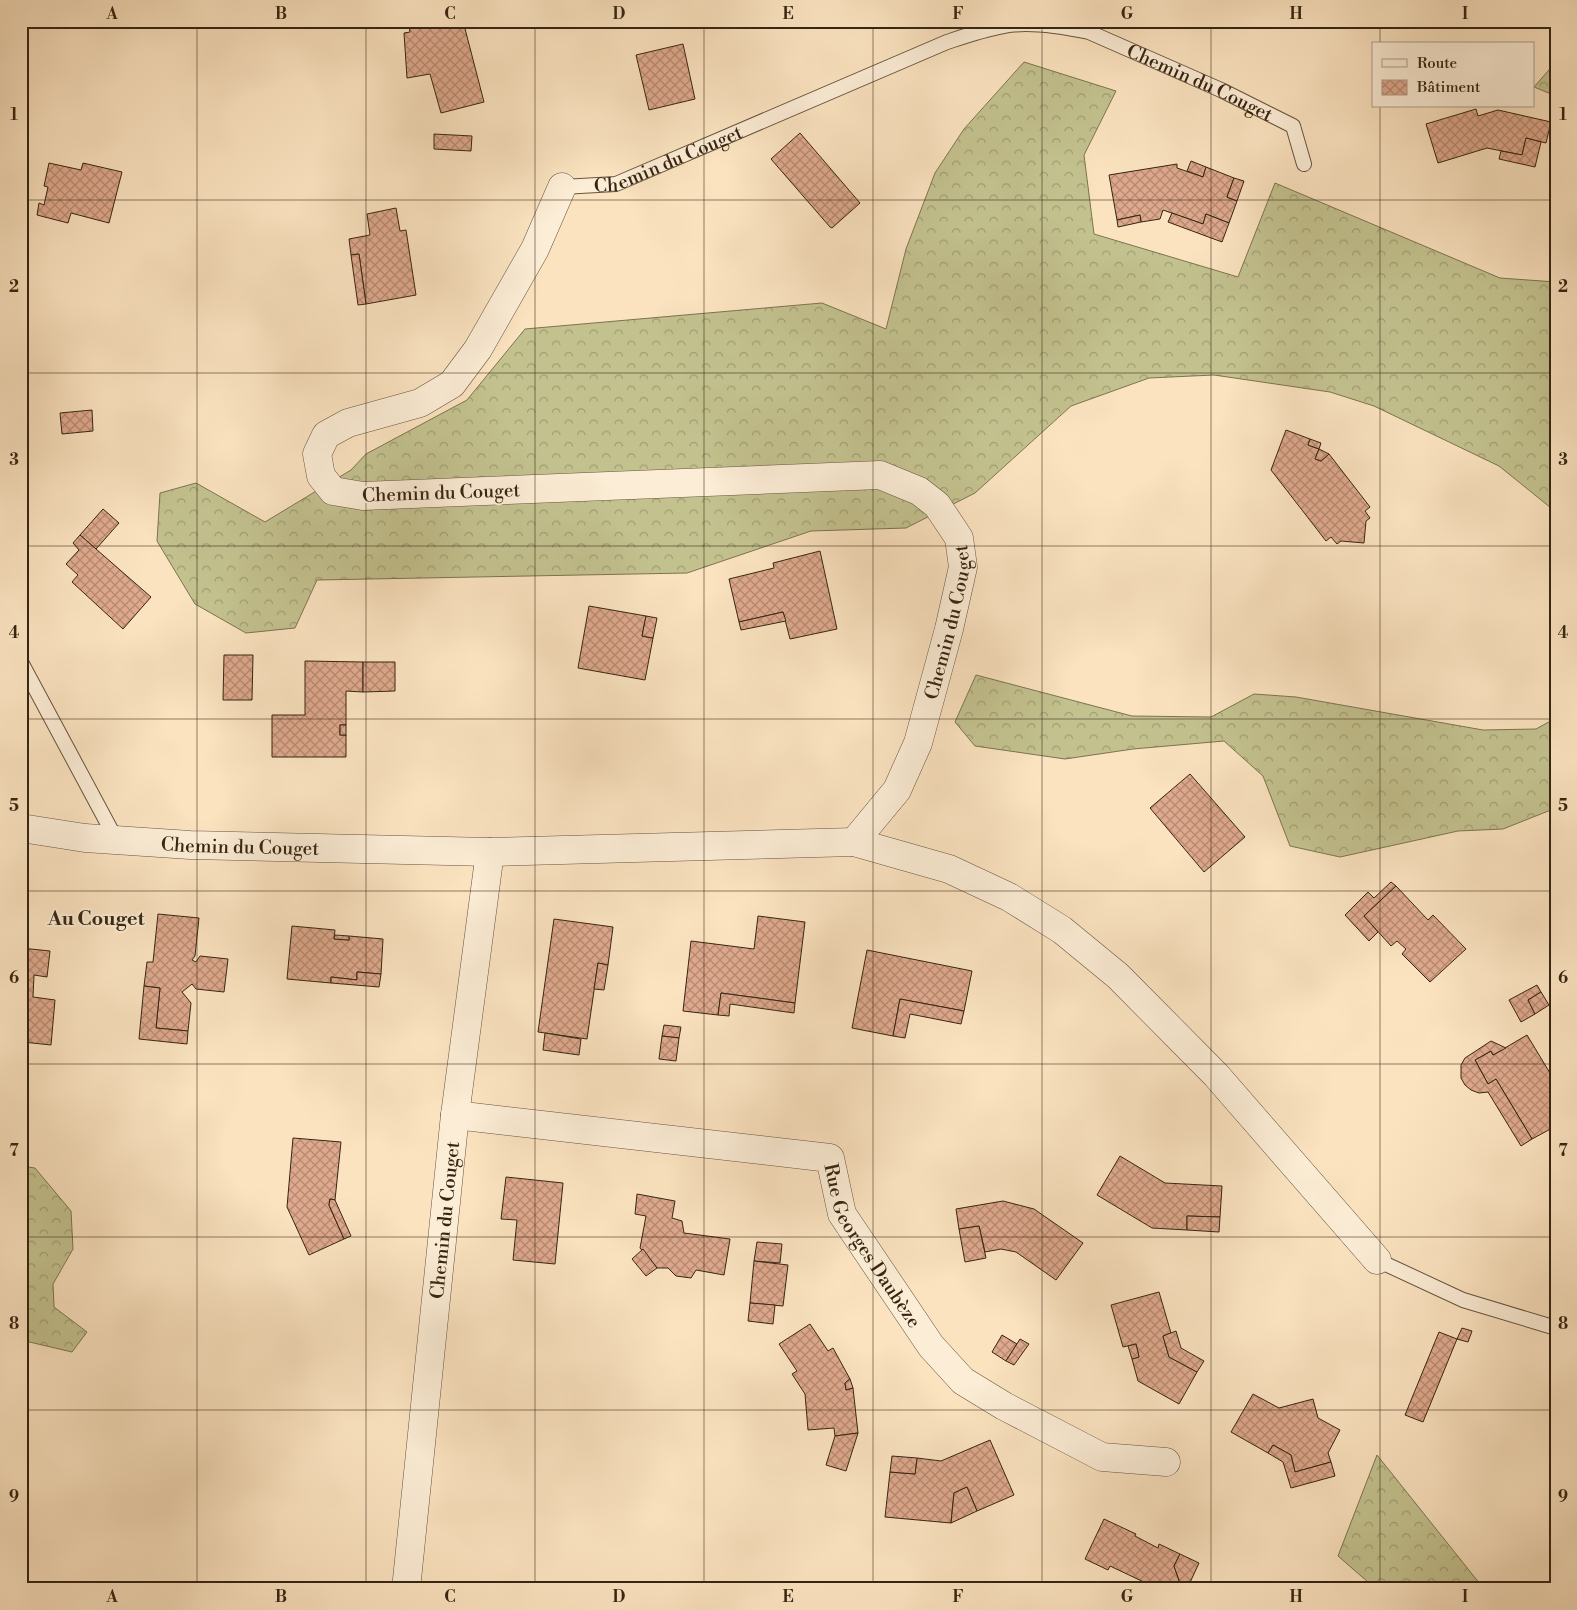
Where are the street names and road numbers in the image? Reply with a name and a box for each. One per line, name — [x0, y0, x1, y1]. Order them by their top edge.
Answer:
street label: Chemin du Couget — [1123, 39, 1277, 127]
street label: Chemin du Couget — [593, 120, 746, 198]
street label: Chemin du Couget — [362, 478, 521, 508]
street label: Chemin du Couget — [919, 543, 976, 702]
street label: Chemin du Couget — [160, 832, 320, 861]
street label: Chemin du Couget — [425, 1140, 465, 1300]
street label: Rue Georges Daubèze — [818, 1161, 926, 1333]

